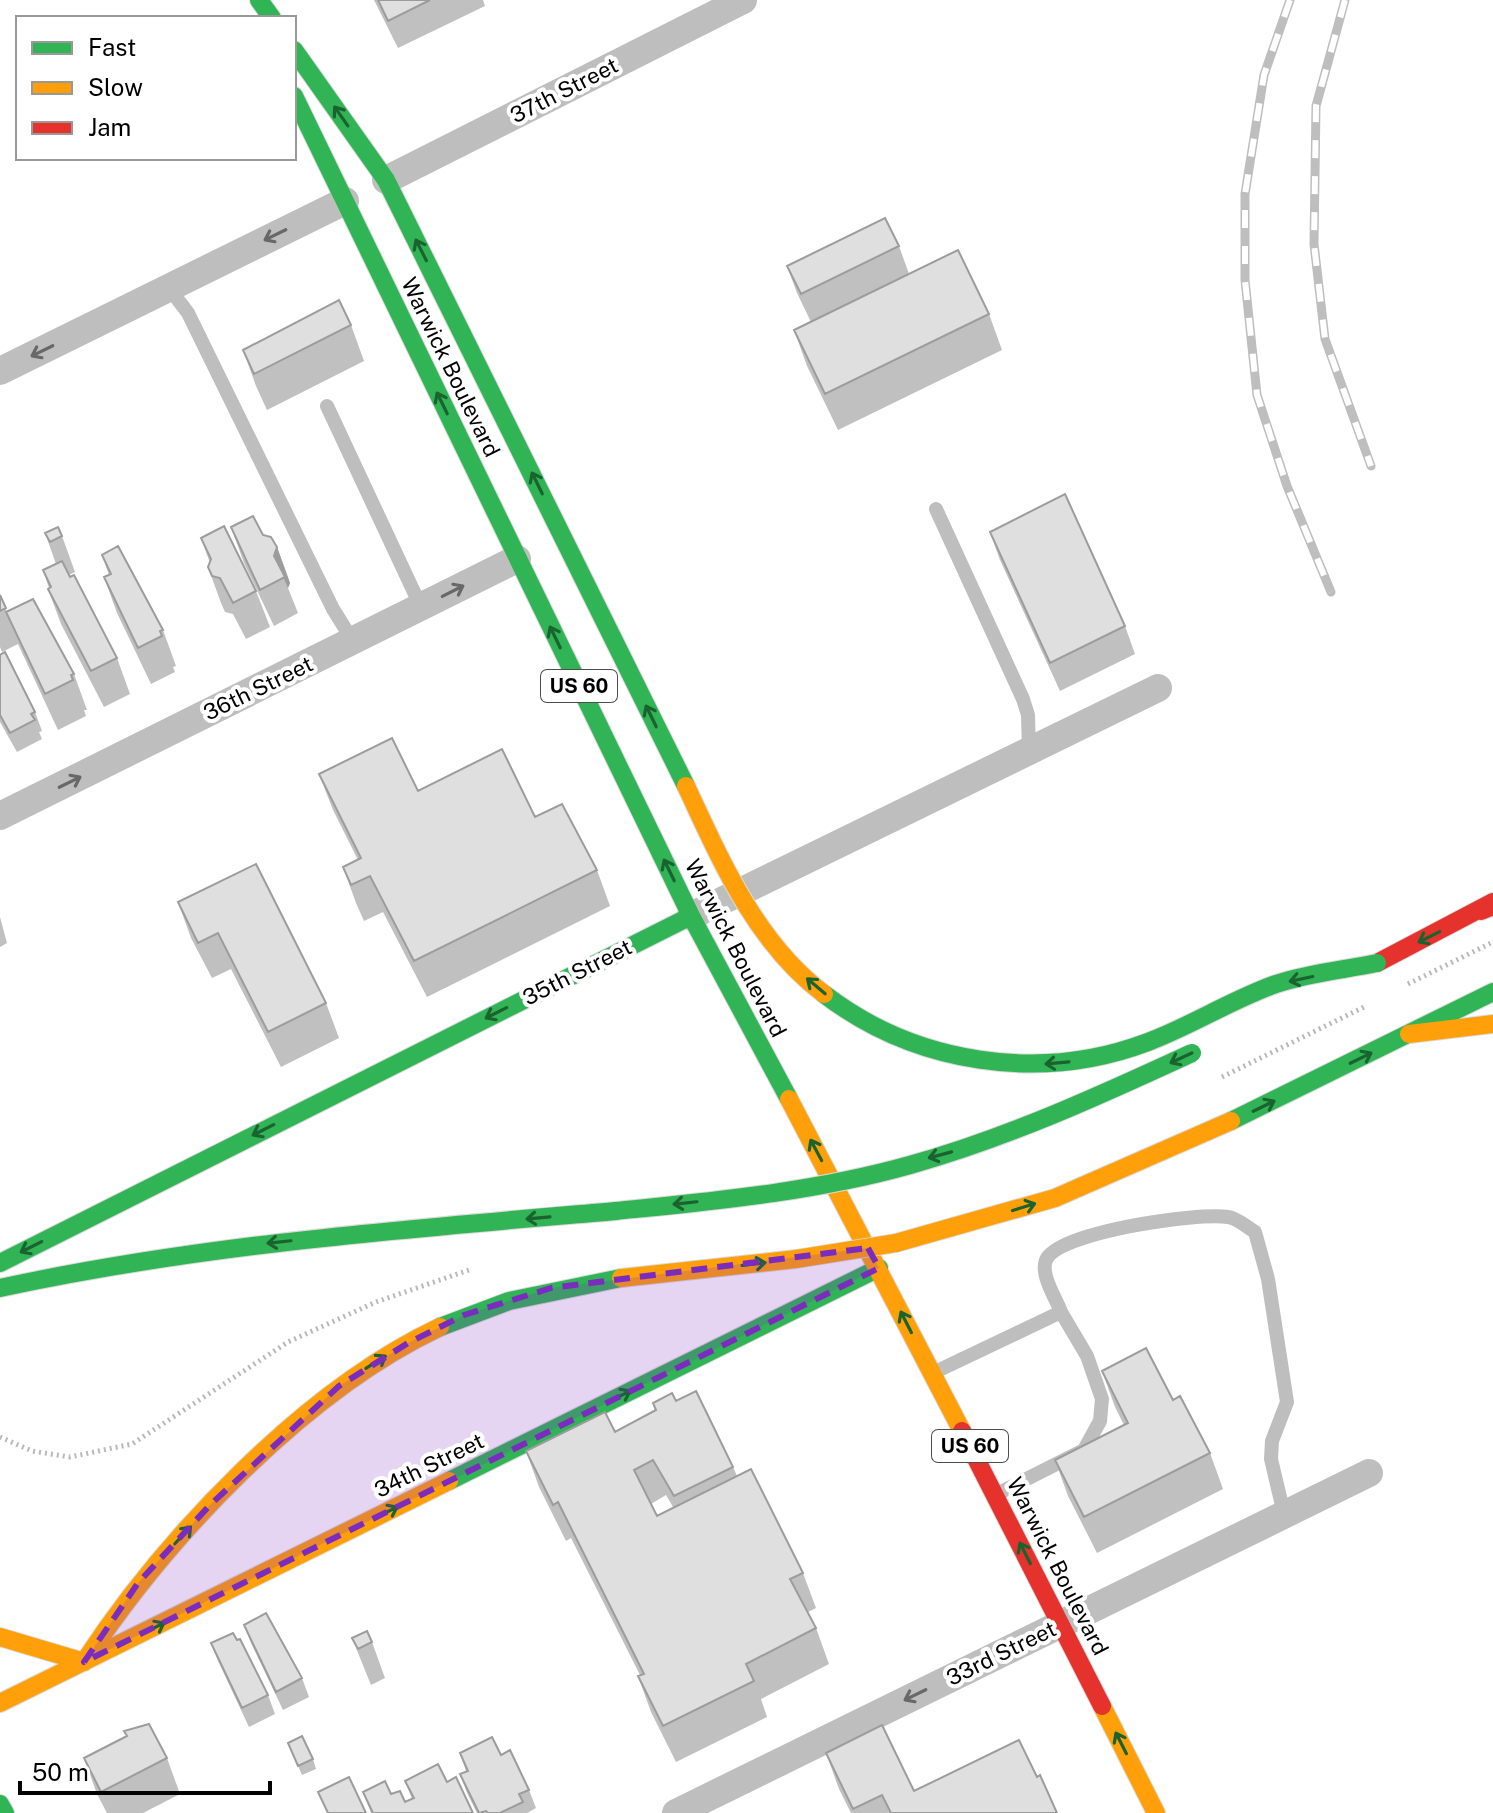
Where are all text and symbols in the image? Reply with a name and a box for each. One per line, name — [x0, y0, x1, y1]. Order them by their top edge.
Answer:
legend — [16, 16, 296, 160]
text: Fast — [88, 33, 136, 61]
street label: 37th Street — [506, 52, 622, 128]
text: Slow — [88, 73, 143, 101]
one-way arrow — [333, 106, 349, 128]
text: Jam — [88, 113, 131, 141]
one-way arrow — [263, 228, 287, 244]
one-way arrow — [413, 239, 428, 263]
street label: Warwick Boulevard — [396, 273, 506, 461]
one-way arrow — [30, 344, 54, 359]
one-way arrow — [433, 391, 449, 415]
one-way arrow — [529, 471, 544, 495]
one-way arrow — [441, 583, 465, 598]
one-way arrow — [547, 625, 562, 649]
street label: 36th Street — [199, 650, 317, 726]
road number: US 60 — [541, 670, 617, 702]
one-way arrow — [643, 705, 658, 729]
one-way arrow — [57, 773, 81, 789]
street label: Warwick Boulevard — [680, 855, 792, 1041]
one-way arrow — [661, 859, 676, 883]
one-way arrow — [1418, 929, 1442, 945]
street label: 35th Street — [518, 933, 636, 1011]
one-way arrow — [1289, 972, 1314, 987]
one-way arrow — [806, 977, 826, 995]
one-way arrow — [484, 1006, 508, 1021]
one-way arrow — [1349, 1050, 1373, 1065]
one-way arrow — [1170, 1051, 1194, 1066]
one-way arrow — [1044, 1055, 1071, 1070]
one-way arrow — [1251, 1097, 1275, 1113]
one-way arrow — [252, 1122, 276, 1138]
one-way arrow — [807, 1139, 823, 1162]
one-way arrow — [928, 1149, 954, 1164]
one-way arrow — [672, 1196, 699, 1211]
one-way arrow — [1011, 1199, 1037, 1214]
one-way arrow — [525, 1211, 552, 1226]
one-way arrow — [266, 1234, 293, 1249]
one-way arrow — [20, 1240, 44, 1255]
one-way arrow — [740, 1256, 767, 1271]
one-way arrow — [898, 1311, 914, 1334]
one-way arrow — [365, 1354, 387, 1371]
one-way arrow — [607, 1388, 631, 1404]
street label: 34th Street — [370, 1427, 488, 1503]
road number: US 60 — [932, 1430, 1008, 1462]
street label: Warwick Boulevard — [1002, 1473, 1114, 1659]
one-way arrow — [375, 1504, 399, 1520]
one-way arrow — [173, 1525, 191, 1545]
one-way arrow — [1016, 1542, 1032, 1566]
street label: 33rd Street — [942, 1615, 1060, 1691]
one-way arrow — [142, 1620, 166, 1635]
one-way arrow — [904, 1688, 928, 1703]
one-way arrow — [1112, 1732, 1128, 1756]
scale bar — [20, 1745, 270, 1795]
text: 50 m — [32, 1758, 89, 1786]

